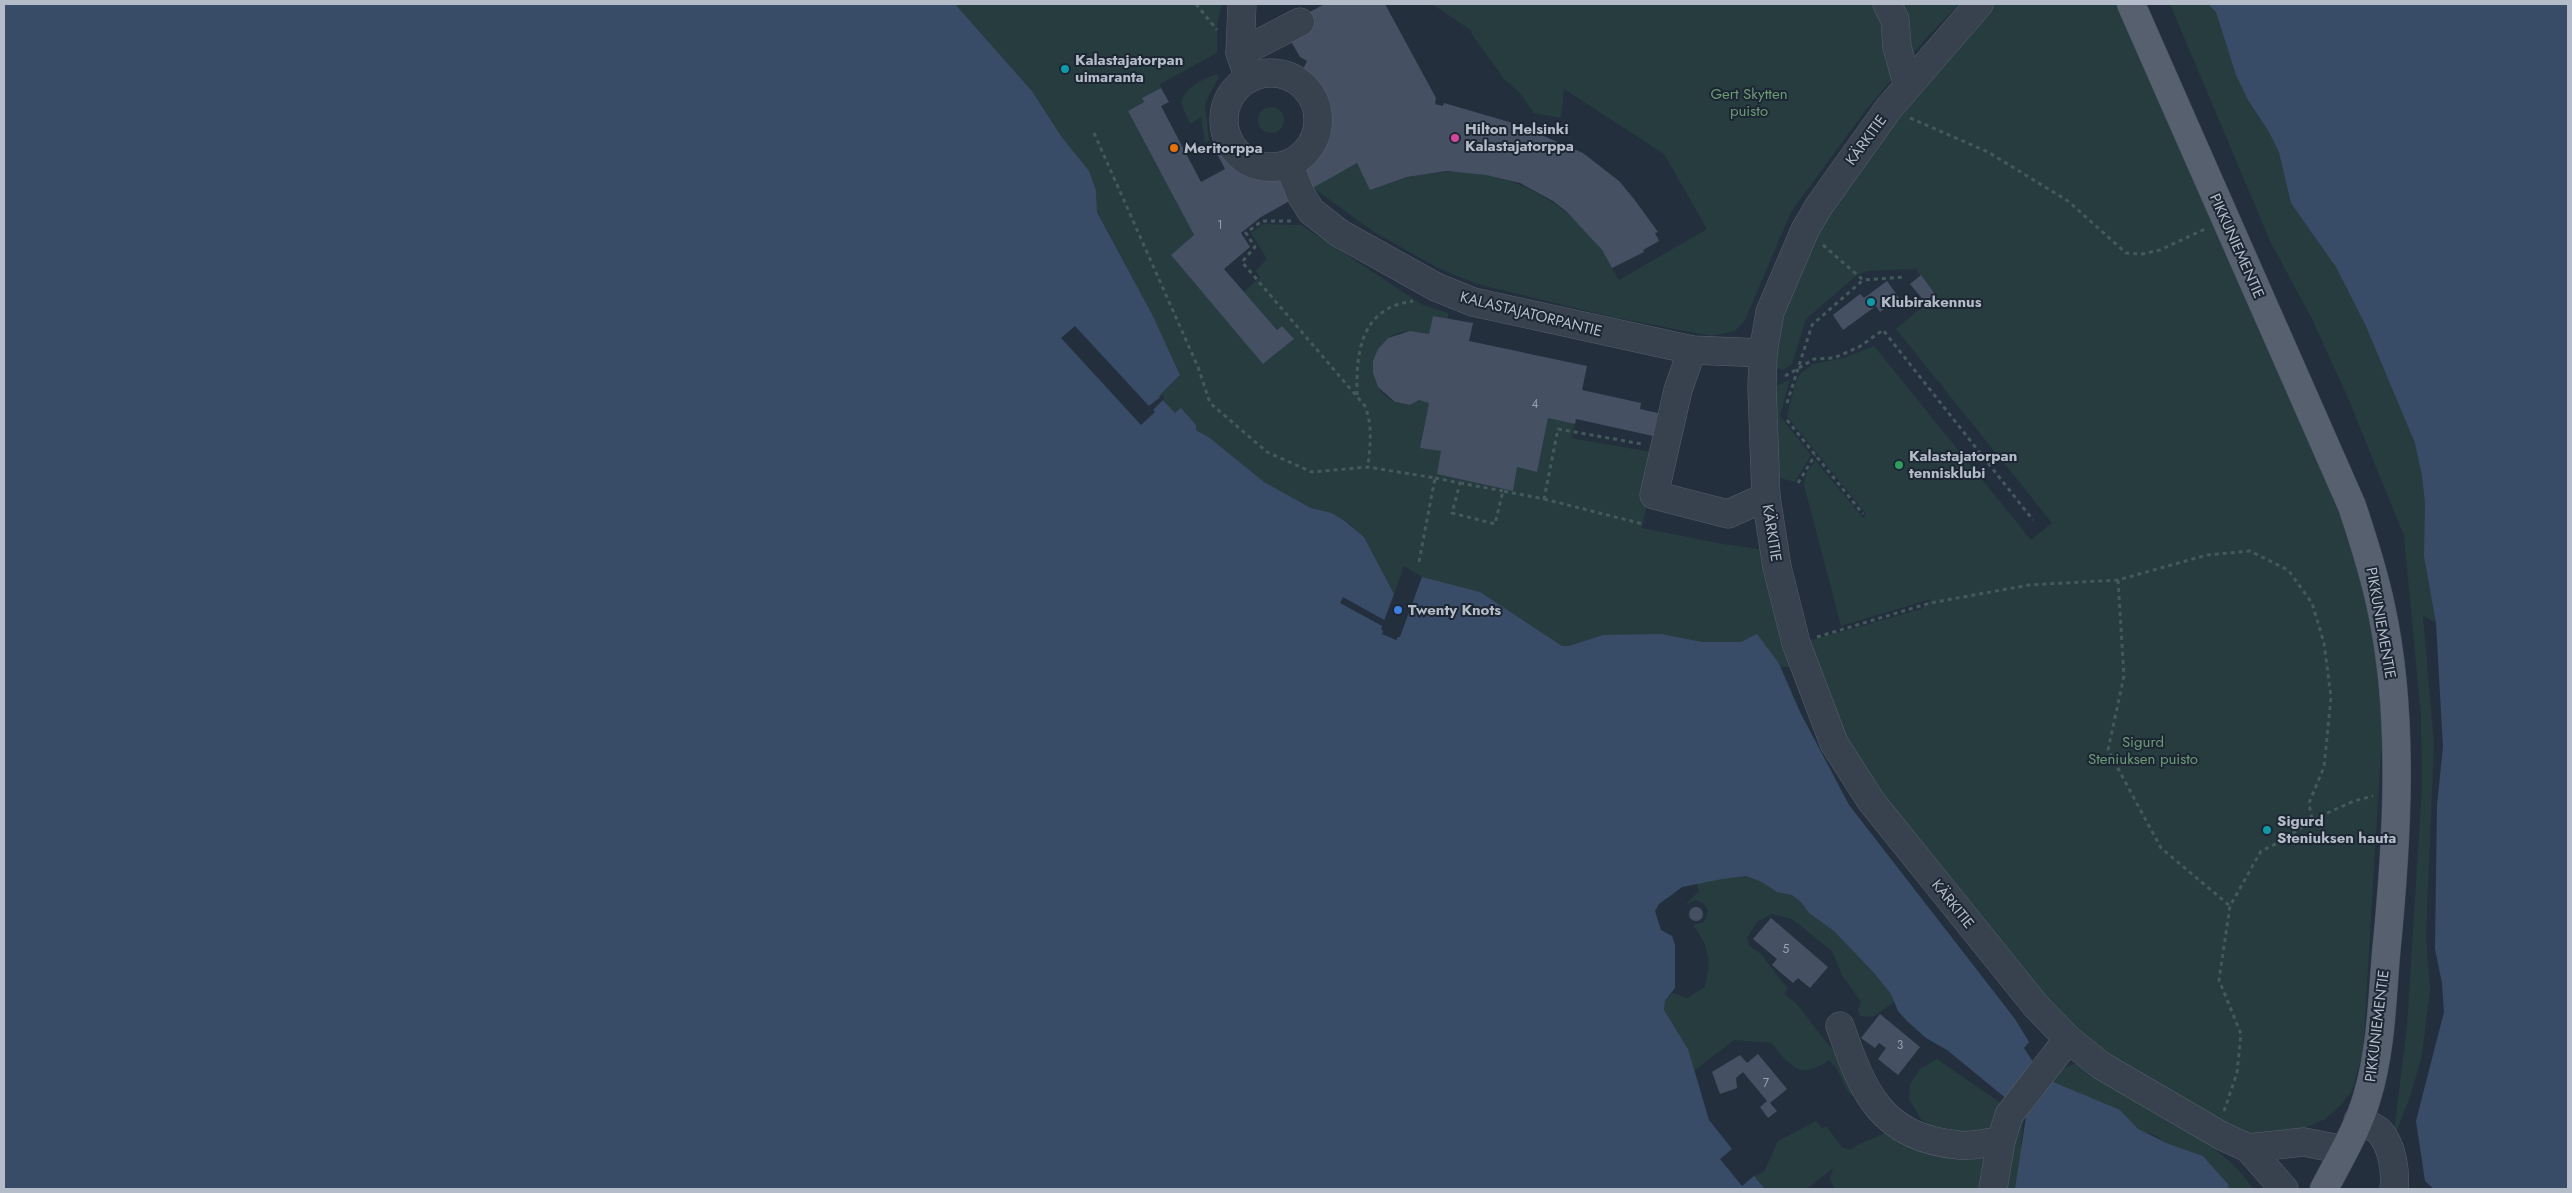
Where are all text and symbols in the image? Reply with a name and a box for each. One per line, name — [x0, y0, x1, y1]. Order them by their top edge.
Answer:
place label: Kalastajatorpan uimaranta — [1075, 49, 1183, 88]
marker: Kalastajatorpan uimaranta — [1059, 63, 1071, 75]
park label: Gert Skytten puisto — [1710, 83, 1788, 122]
street label: KÄRKITIE — [1840, 110, 1892, 170]
place label: Hilton Helsinki Kalastajatorppa — [1465, 118, 1574, 157]
marker: Hilton Helsinki Kalastajatorppa — [1449, 132, 1461, 144]
place label: Meritorppa — [1184, 137, 1263, 159]
marker: Meritorppa — [1168, 142, 1180, 154]
street label: PIKKUNIEMENTIE — [2204, 190, 2270, 302]
house number: 1 — [1217, 216, 1223, 234]
street label: KALASTAJATORPANTIE — [1458, 286, 1604, 342]
place label: Klubirakennus — [1881, 291, 1982, 313]
marker: Klubirakennus — [1865, 296, 1877, 308]
house number: 4 — [1532, 395, 1539, 413]
place label: Kalastajatorpan tennisklubi — [1909, 445, 2017, 484]
marker: Kalastajatorpan tennisklubi — [1893, 459, 1905, 471]
street label: KÄRKITIE — [1757, 503, 1787, 563]
street label: PIKKUNIEMENTIE — [2360, 566, 2402, 680]
place label: Twenty Knots — [1408, 599, 1501, 621]
marker: Twenty Knots — [1392, 604, 1404, 616]
park label: Sigurd Steniuksen puisto — [2088, 731, 2198, 770]
place label: Sigurd Steniuksen hauta — [2277, 810, 2396, 849]
marker: Sigurd Steniuksen hauta — [2261, 824, 2273, 836]
street label: KÄRKITIE — [1926, 875, 1980, 933]
house number: 5 — [1783, 940, 1790, 958]
street label: PIKKUNIEMENTIE — [2359, 969, 2395, 1083]
house number: 3 — [1897, 1036, 1904, 1054]
house number: 7 — [1763, 1074, 1770, 1092]

